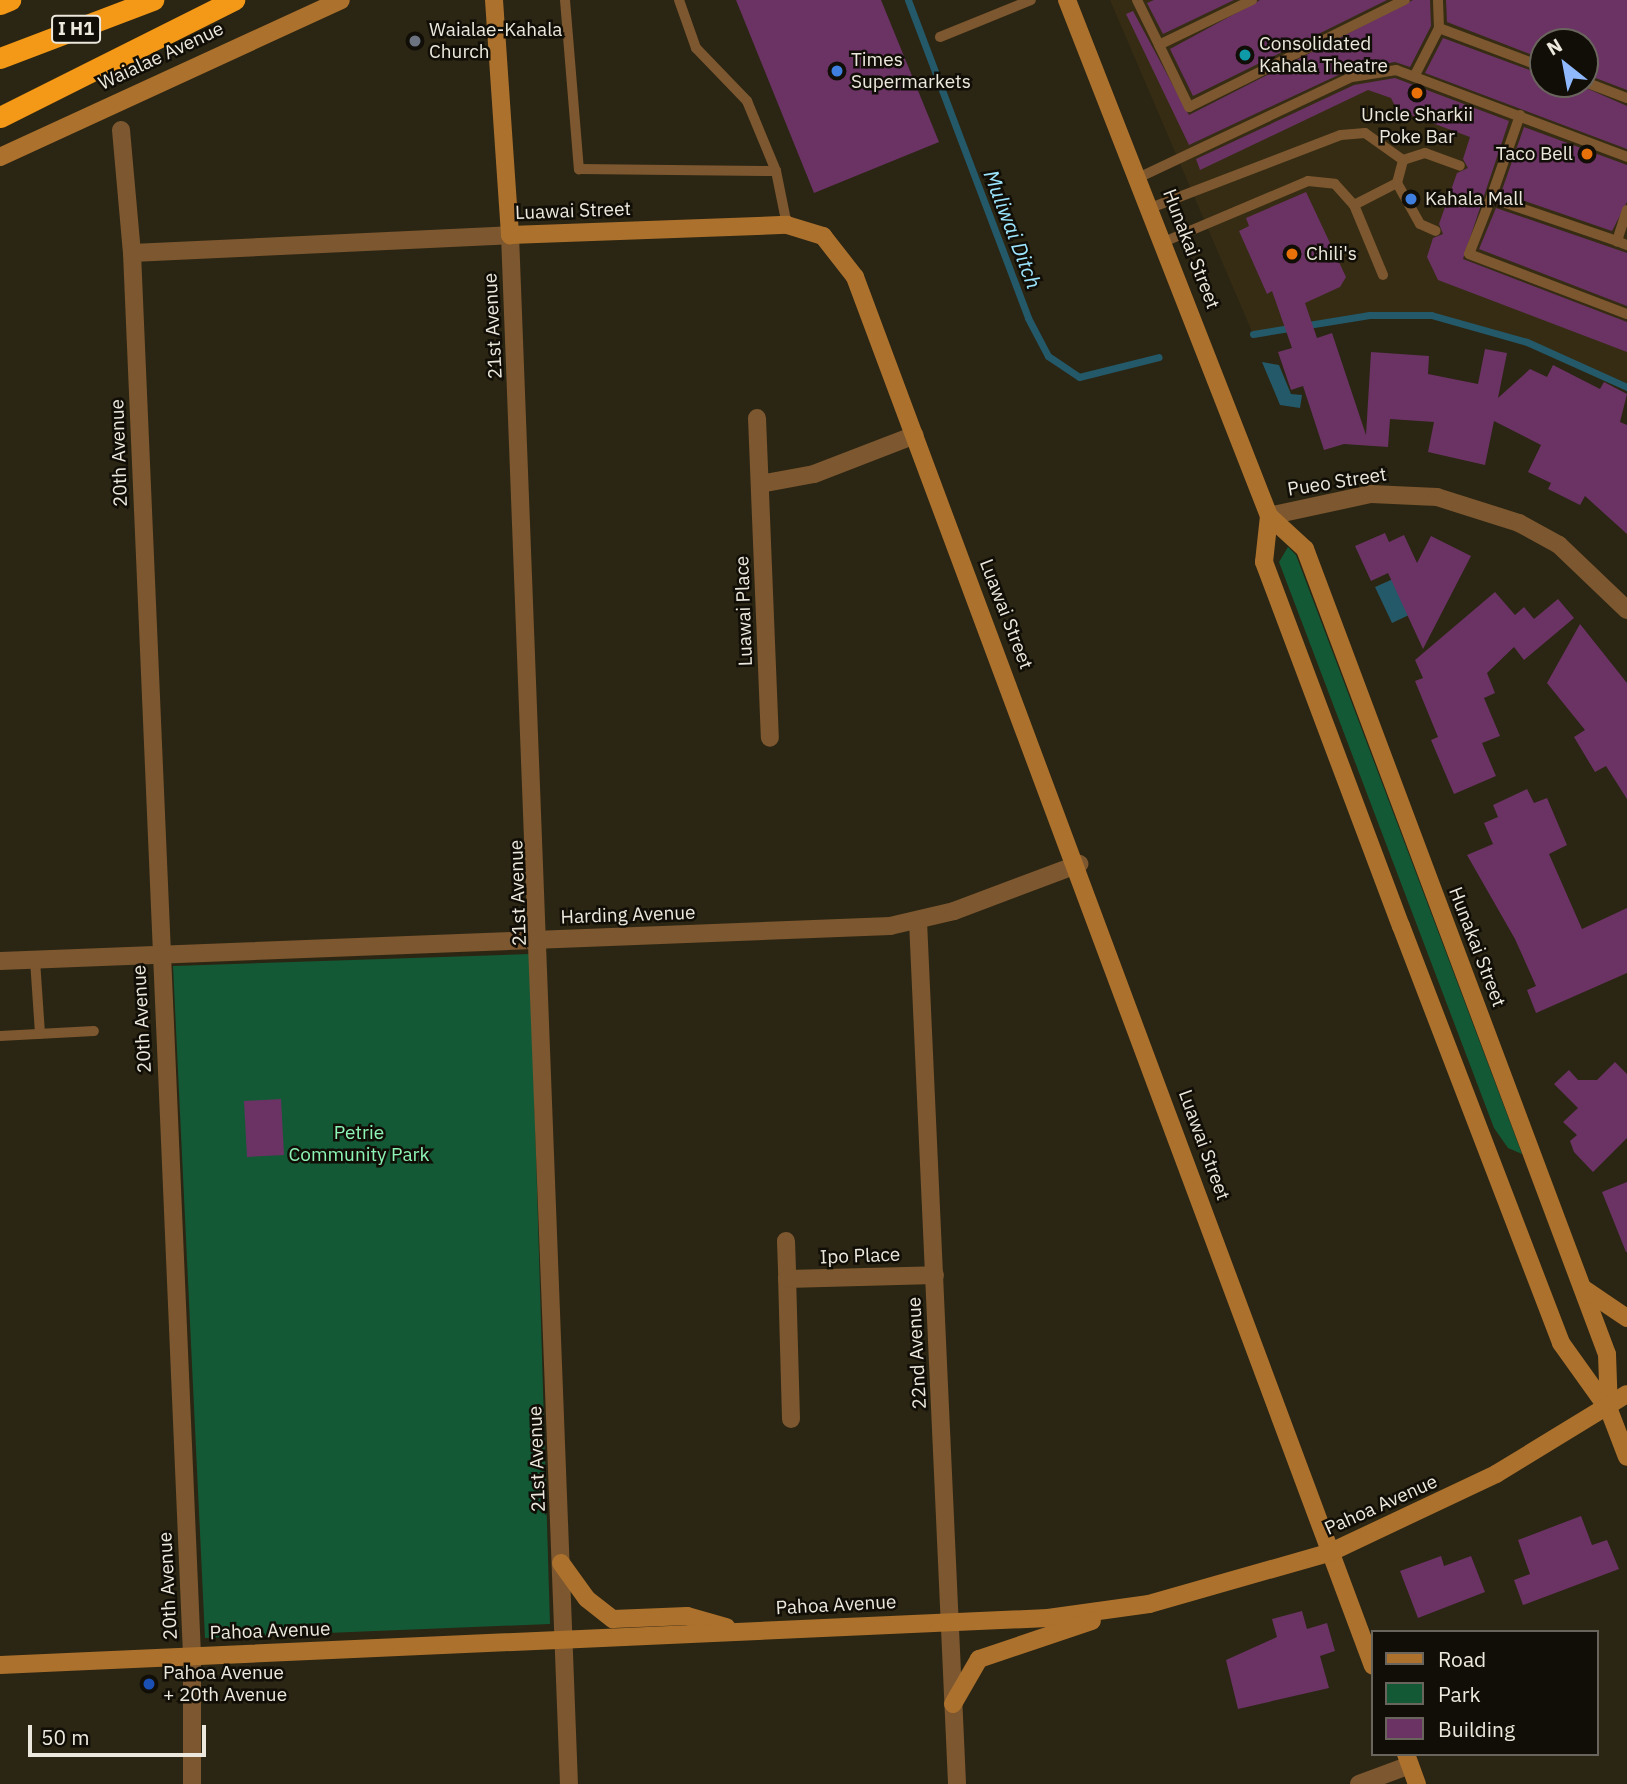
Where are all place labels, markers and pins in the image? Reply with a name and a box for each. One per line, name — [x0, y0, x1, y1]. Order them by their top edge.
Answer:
place label: Waialae-Kahala Church — [429, 19, 562, 63]
marker: Waialae-Kahala Church — [407, 33, 423, 49]
place label: Consolidated Kahala Theatre — [1259, 33, 1388, 77]
marker: Consolidated Kahala Theatre — [1237, 47, 1253, 63]
place label: Times Supermarkets — [851, 49, 971, 93]
marker: Times Supermarkets — [829, 63, 845, 79]
marker: Uncle Sharkii Poke Bar — [1409, 85, 1425, 101]
place label: Uncle Sharkii Poke Bar — [1361, 104, 1473, 148]
place label: Taco Bell — [1496, 143, 1573, 165]
marker: Taco Bell — [1579, 146, 1595, 162]
place label: Kahala Mall — [1425, 188, 1523, 210]
marker: Kahala Mall — [1403, 191, 1419, 207]
place label: Chili's — [1306, 243, 1357, 265]
marker: Chili's — [1284, 246, 1300, 262]
place label: Pahoa Avenue + 20th Avenue — [163, 1662, 287, 1706]
marker: Pahoa Avenue + 20th Avenue — [141, 1676, 157, 1692]

